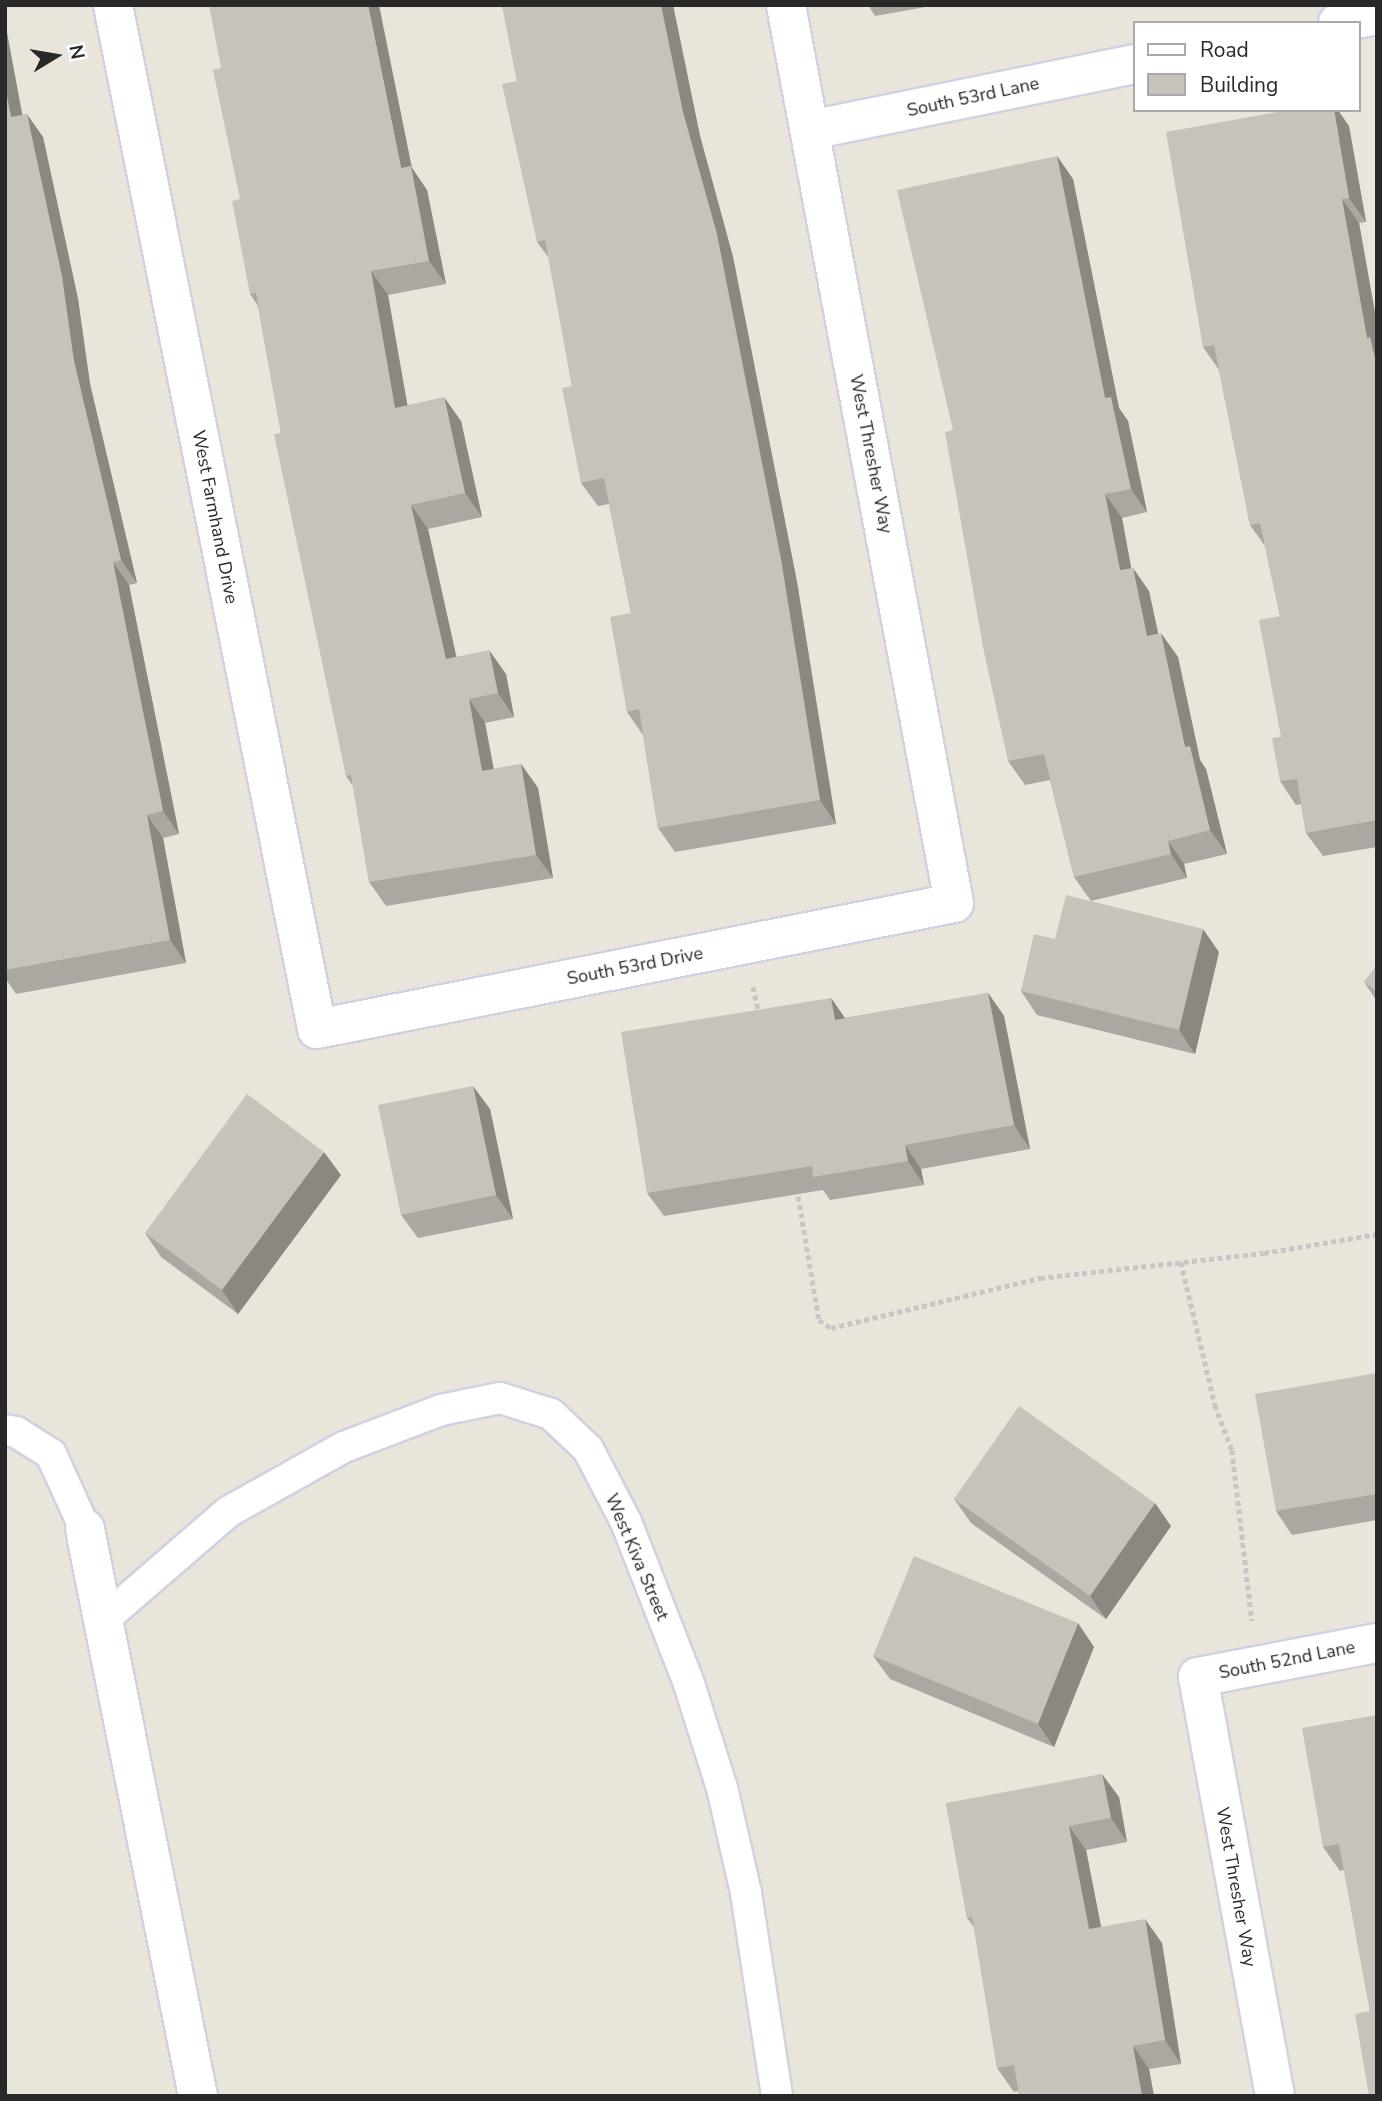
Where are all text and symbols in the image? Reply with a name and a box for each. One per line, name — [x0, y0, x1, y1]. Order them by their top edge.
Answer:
north arrow — [21, 21, 91, 91]
legend — [1134, 21, 1361, 112]
text: Road — [1200, 36, 1249, 64]
text: N — [62, 43, 91, 61]
text: Building — [1200, 71, 1278, 99]
street label: South 53rd Lane — [905, 72, 1041, 122]
street label: West Thresher Way — [845, 373, 897, 535]
street label: West Farmhand Drive — [188, 428, 242, 606]
street label: South 53rd Drive — [565, 942, 705, 990]
street label: West Kiva Street — [601, 1490, 673, 1624]
street label: South 52nd Lane — [1217, 1636, 1357, 1684]
street label: West Thresher Way — [1211, 1805, 1261, 1969]

